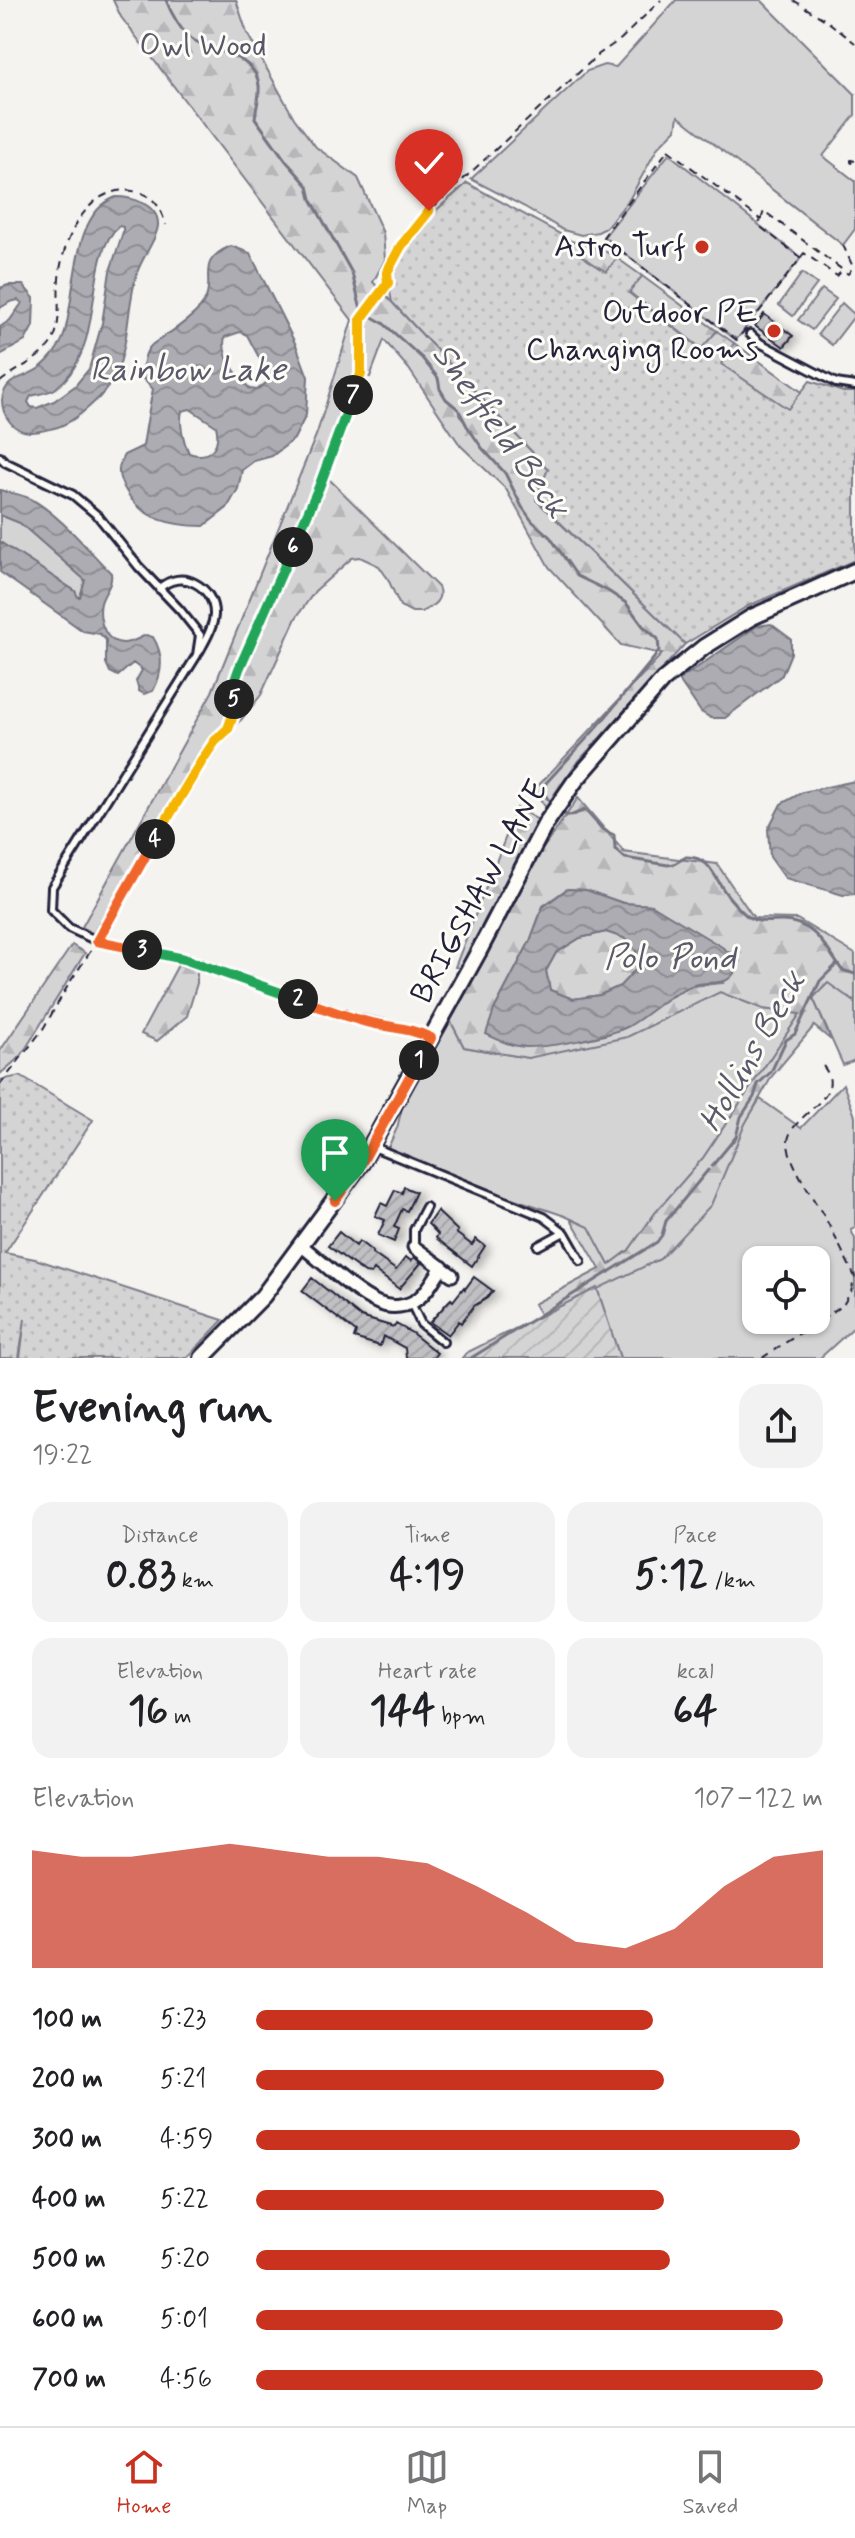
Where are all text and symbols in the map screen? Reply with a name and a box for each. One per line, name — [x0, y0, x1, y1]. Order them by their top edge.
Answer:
park label: Owl Wood — [139, 25, 267, 67]
pin — [395, 129, 463, 211]
icon: check — [407, 141, 451, 185]
place label: Astro Turf — [554, 226, 686, 268]
marker: Astro Turf — [693, 238, 711, 256]
place label: Outdoor PE Changing Rooms — [526, 292, 758, 373]
marker: Outdoor PE Changing Rooms — [765, 322, 783, 340]
water label: Sheffield Beck — [421, 334, 580, 529]
water label: Rainbow Lake — [90, 348, 288, 393]
pin: 7 — [333, 375, 373, 415]
text: 7 — [346, 381, 360, 409]
pin: 6 — [273, 527, 313, 567]
text: 6 — [287, 533, 299, 561]
pin: 5 — [214, 679, 254, 719]
text: 5 — [227, 685, 241, 713]
street label: BRIGSHAW LANE — [401, 773, 559, 1011]
pin: 4 — [135, 819, 175, 859]
text: 4 — [149, 825, 161, 853]
pin: 3 — [122, 930, 162, 970]
text: 3 — [137, 936, 147, 964]
water label: Polo Pond — [604, 936, 739, 981]
water label: Hollins Beck — [689, 962, 818, 1141]
pin: 2 — [278, 979, 318, 1019]
text: 2 — [293, 985, 303, 1013]
pin: 1 — [399, 1040, 439, 1080]
text: 1 — [414, 1046, 424, 1074]
pin — [301, 1119, 369, 1201]
icon: arrive — [313, 1131, 357, 1175]
map controls — [742, 1246, 830, 1334]
button: locate — [742, 1246, 830, 1334]
text: Evening run — [32, 1380, 272, 1438]
button: share — [739, 1384, 823, 1468]
text: 19:22 — [32, 1439, 93, 1473]
text: Distance — [121, 1522, 199, 1550]
text: Time — [404, 1522, 451, 1550]
text: Pace — [673, 1522, 717, 1550]
text: 0.83 — [106, 1550, 176, 1602]
text: 4:19 — [390, 1550, 465, 1602]
text: 5:12 — [635, 1550, 708, 1602]
text: km — [176, 1567, 214, 1595]
text: /km — [708, 1567, 756, 1595]
text: Elevation — [117, 1658, 203, 1686]
text: Heart rate — [378, 1658, 477, 1686]
text: kcal — [677, 1658, 714, 1686]
text: 16 — [128, 1686, 168, 1738]
text: 144 — [370, 1686, 435, 1738]
text: 64 — [673, 1686, 718, 1738]
text: m — [168, 1703, 192, 1731]
text: bpm — [435, 1703, 485, 1731]
text: Elevation — [32, 1782, 134, 1816]
text: 107–122 m — [693, 1782, 823, 1816]
text: 100 m — [32, 2003, 102, 2037]
text: 5:23 — [160, 2003, 206, 2037]
text: 200 m — [32, 2063, 103, 2097]
text: 5:21 — [160, 2063, 206, 2097]
text: 300 m — [32, 2123, 102, 2157]
text: 4:59 — [160, 2123, 213, 2157]
text: 400 m — [32, 2183, 105, 2217]
text: 5:22 — [160, 2183, 209, 2217]
text: 500 m — [32, 2243, 106, 2277]
text: 5:20 — [160, 2243, 210, 2277]
text: 600 m — [32, 2303, 104, 2337]
text: 5:01 — [160, 2303, 208, 2337]
text: 700 m — [32, 2363, 106, 2397]
text: 4:56 — [160, 2363, 212, 2397]
tab: Home — [117, 2445, 171, 2521]
tab: Map — [405, 2445, 449, 2521]
tab: Saved — [683, 2445, 738, 2521]

